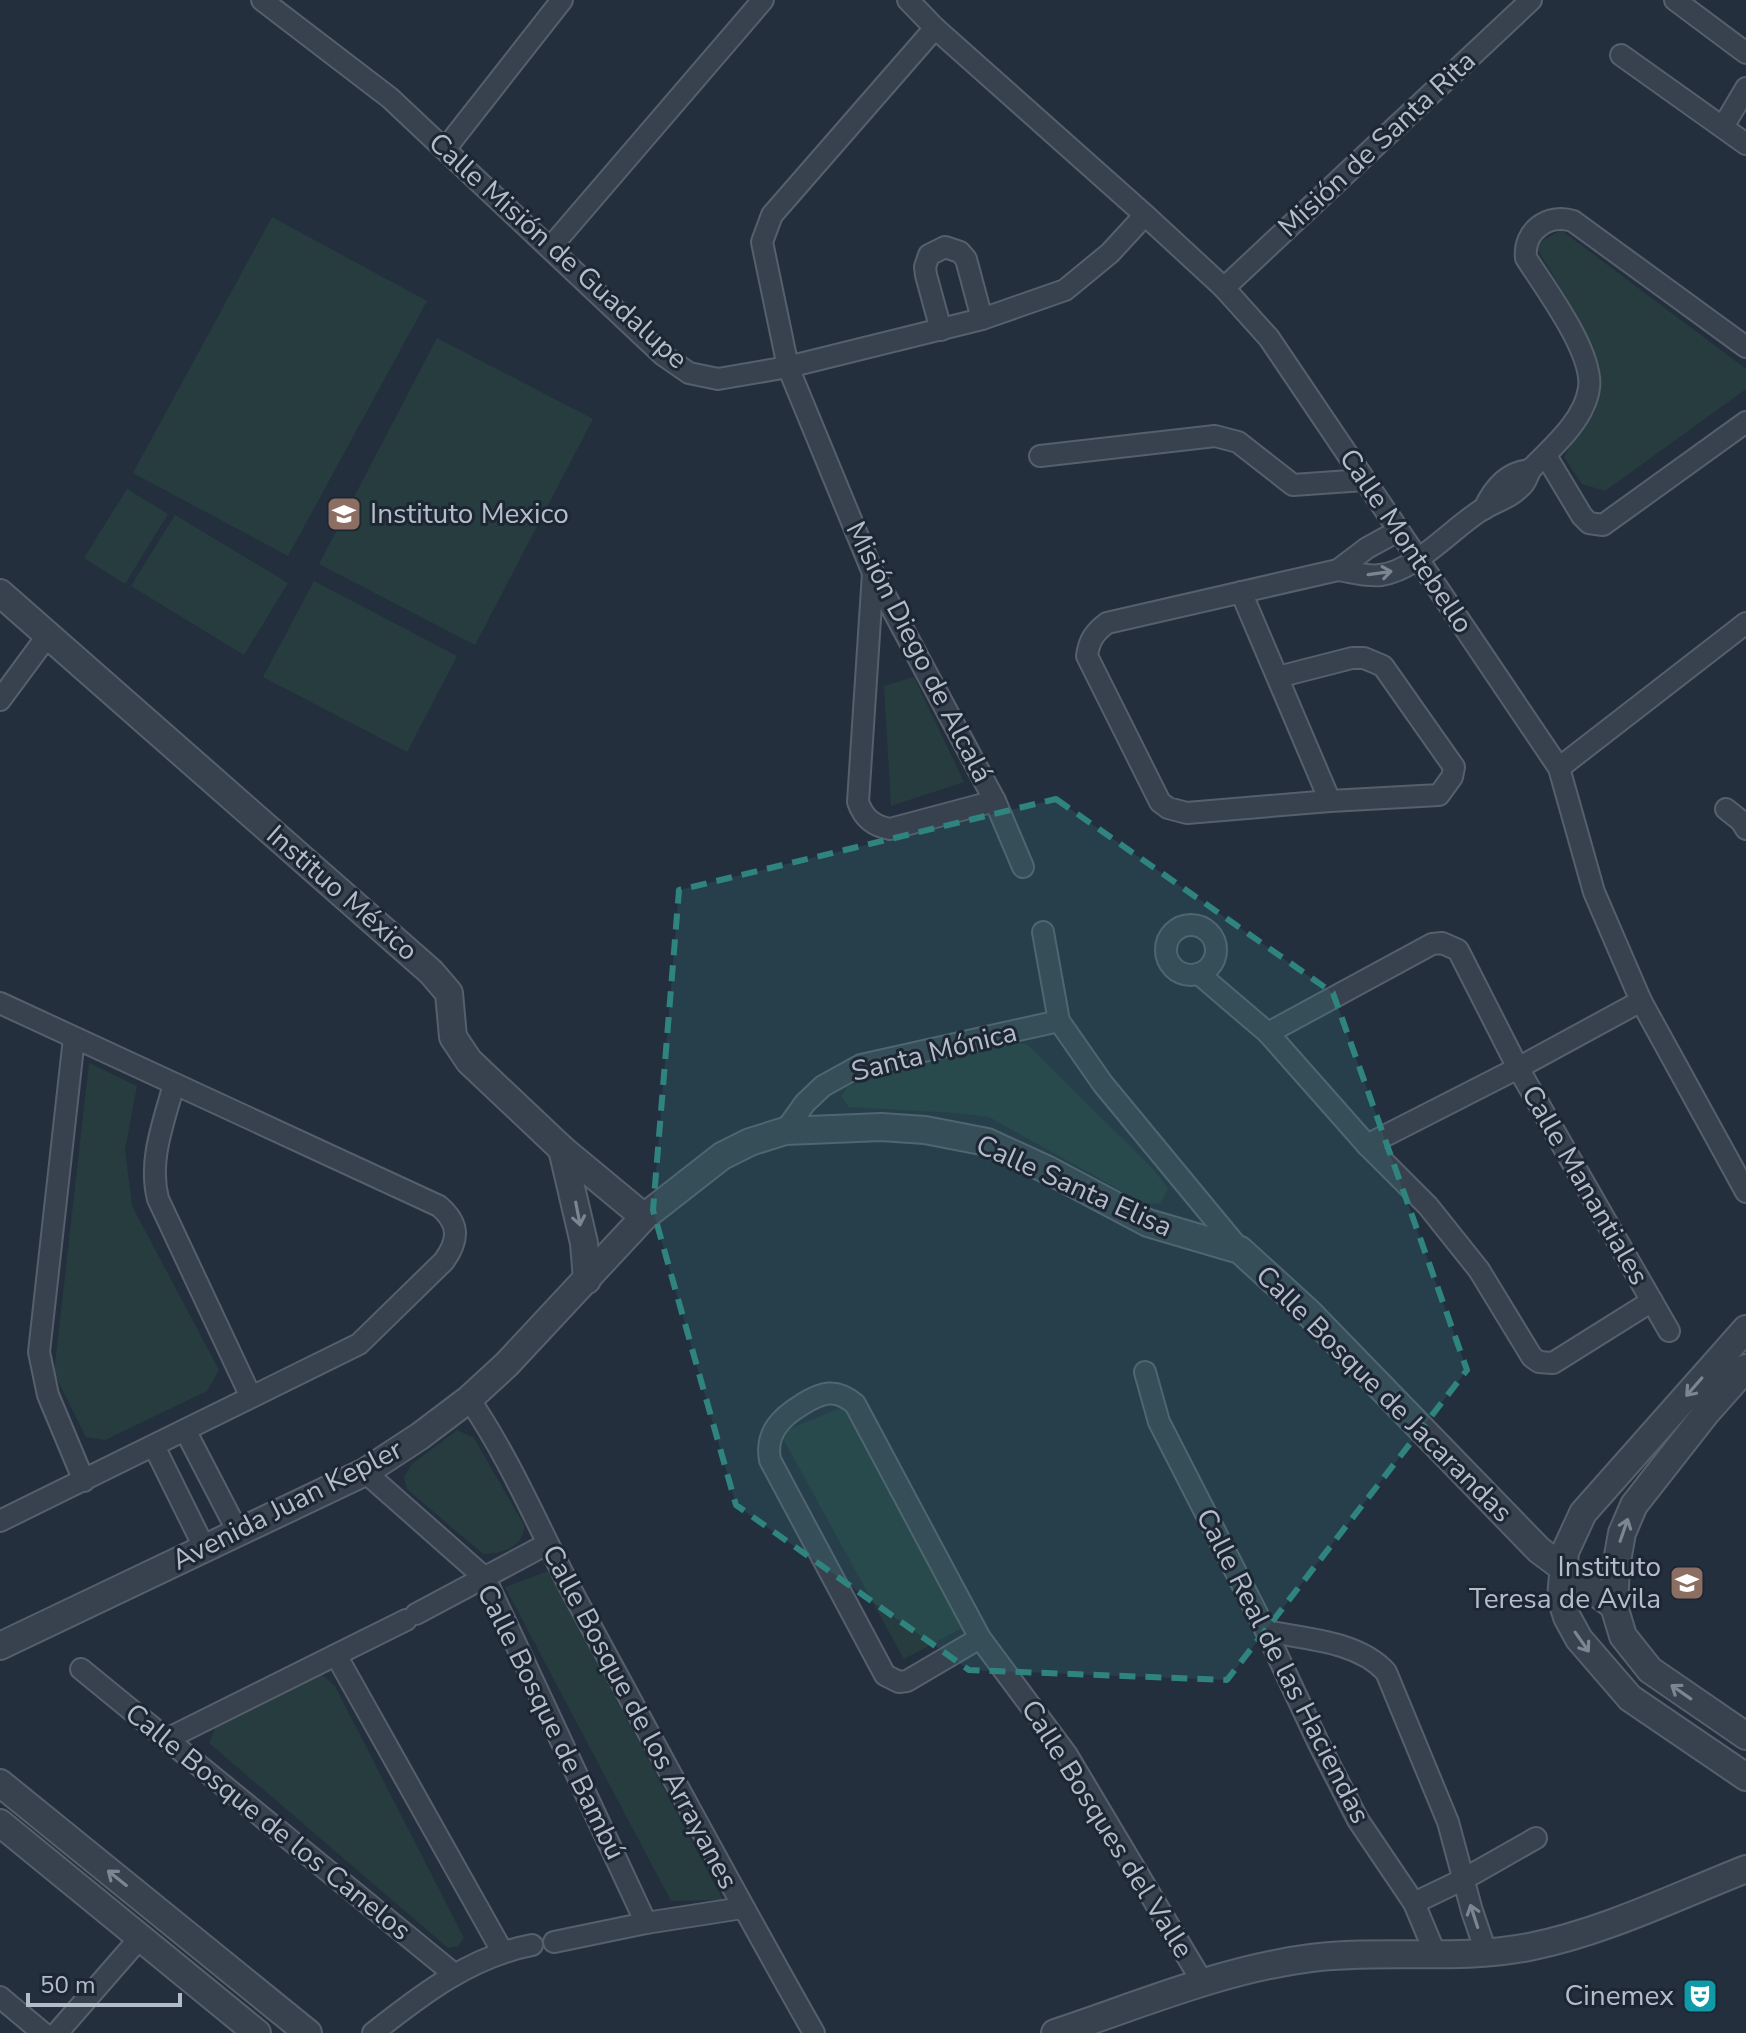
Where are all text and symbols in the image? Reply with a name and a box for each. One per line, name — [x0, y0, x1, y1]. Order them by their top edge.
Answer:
street label: Misión de Santa Rita — [1270, 42, 1484, 246]
street label: Calle Misión de Guadalupe — [420, 124, 696, 378]
street label: Calle Montebello — [1330, 441, 1482, 641]
school or university icon: Instituto Mexico — [325, 495, 363, 533]
place label: Instituto Mexico — [370, 495, 569, 533]
street label: Misión Diego de Alcalá — [837, 515, 1001, 789]
one-way arrow — [1366, 565, 1392, 580]
street label: Instituo México — [258, 817, 426, 969]
street label: Santa Mónica — [847, 1013, 1021, 1091]
street label: Calle Manantiales — [1512, 1078, 1658, 1292]
street label: Calle Santa Elisa — [970, 1126, 1178, 1246]
one-way arrow — [571, 1200, 586, 1226]
street label: Calle Bosque de Jacarandas — [1247, 1257, 1521, 1531]
one-way arrow — [1686, 1377, 1704, 1397]
street label: Avenida Juan Kepler — [165, 1430, 409, 1580]
street label: Calle Real de las Haciendas — [1187, 1502, 1379, 1830]
one-way arrow — [1618, 1517, 1633, 1542]
street label: Calle Bosque de los Arrayanes — [533, 1538, 747, 1896]
place label: Instituto Teresa de Avila — [1469, 1548, 1661, 1618]
school or university icon: Instituto Teresa de Avila — [1668, 1564, 1706, 1602]
street label: Calle Bosque de Bambú — [468, 1578, 634, 1866]
one-way arrow — [1574, 1631, 1590, 1653]
one-way arrow — [1671, 1684, 1693, 1700]
street label: Calle Bosques del Valle — [1012, 1693, 1202, 1965]
street label: Calle Bosque de los Canelos — [117, 1695, 419, 1949]
one-way arrow — [107, 1869, 128, 1886]
one-way arrow — [1466, 1903, 1481, 1929]
scale bar — [28, 1957, 180, 2007]
text: 50 m — [40, 1969, 96, 2001]
place label: Cinemex — [1564, 1977, 1674, 2015]
theatre icon: Cinemex — [1681, 1977, 1719, 2015]

